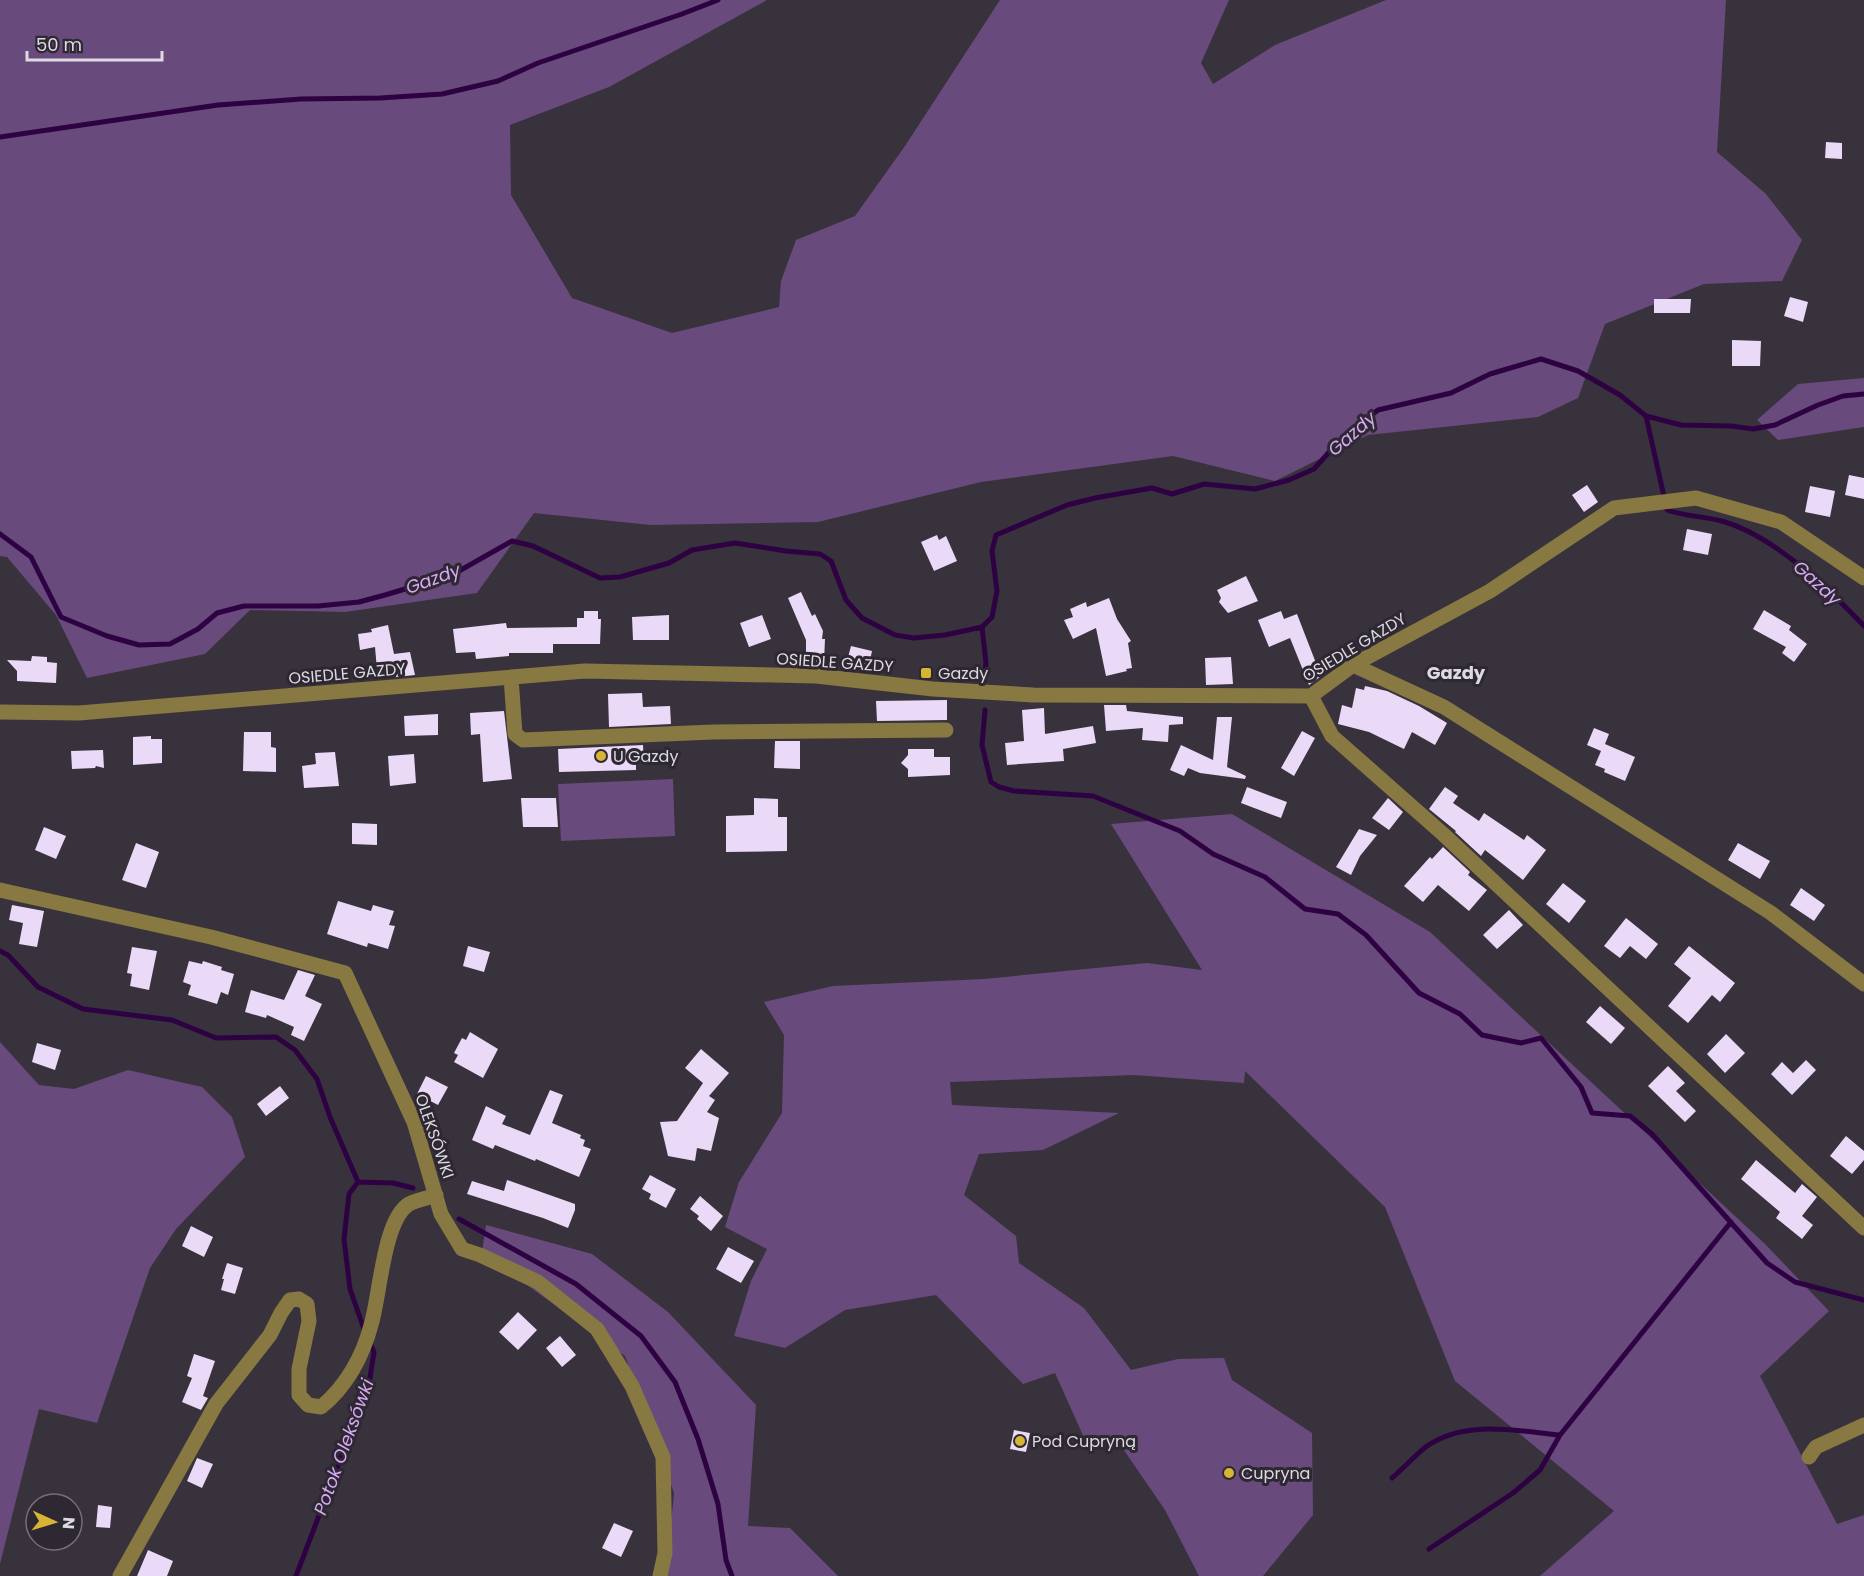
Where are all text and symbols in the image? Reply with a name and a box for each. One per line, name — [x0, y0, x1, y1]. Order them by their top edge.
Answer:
scale bar — [27, 24, 162, 62]
text: 50 m — [36, 32, 82, 57]
water label: Gazdy — [1322, 405, 1382, 462]
water label: Gazdy — [1788, 554, 1847, 611]
water label: Gazdy — [402, 557, 465, 600]
street label: OSIEDLE GAZDY — [1298, 607, 1411, 688]
street label: OSIEDLE GAZDY — [776, 647, 895, 678]
street label: OSIEDLE GAZDY — [288, 657, 407, 690]
district label: Gazdy — [1427, 660, 1486, 685]
place label: Gazdy — [938, 662, 988, 685]
marker: Gazdy — [919, 666, 933, 680]
place label: U Gazdy — [613, 745, 678, 768]
marker: U Gazdy — [594, 749, 608, 763]
street label: OLEKSÓWKI — [409, 1091, 460, 1182]
water label: Potok Oleksówki — [307, 1375, 380, 1518]
place label: Pod Cupryną — [1032, 1430, 1136, 1453]
marker: Pod Cupryną — [1013, 1434, 1027, 1448]
place label: Cupryna — [1241, 1462, 1310, 1485]
marker: Cupryna — [1222, 1466, 1236, 1480]
north arrow — [24, 1492, 84, 1552]
text: N — [57, 1516, 80, 1530]

